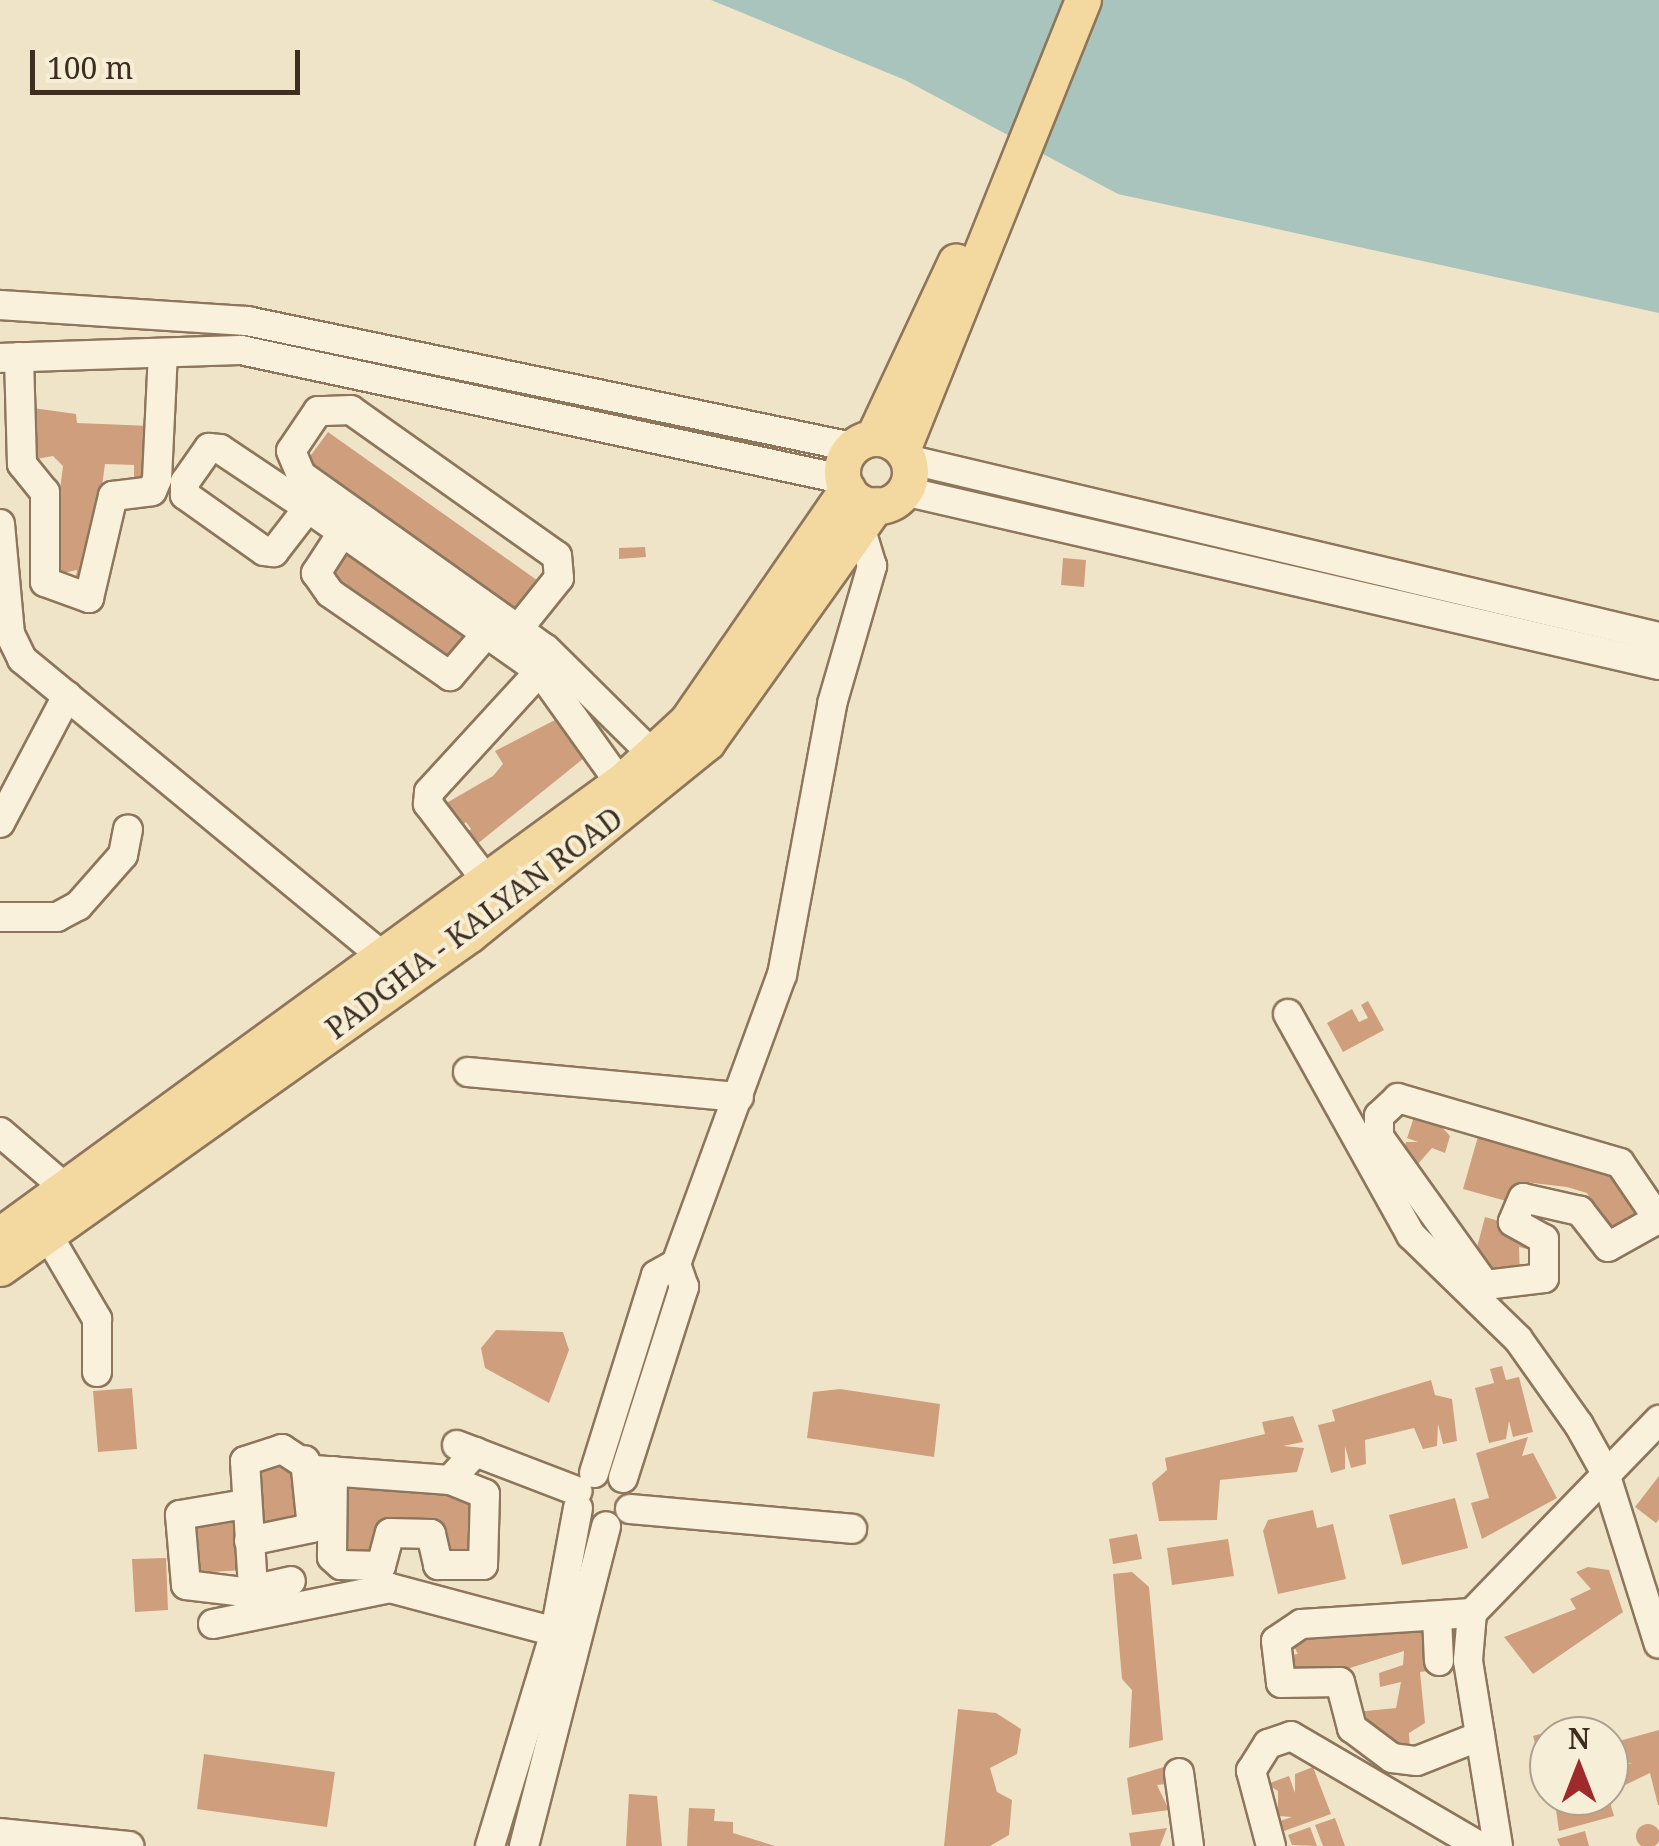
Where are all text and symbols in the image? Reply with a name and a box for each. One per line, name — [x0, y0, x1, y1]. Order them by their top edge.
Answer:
scale bar — [35, 30, 305, 92]
text: 100 m — [47, 47, 133, 88]
street label: PADGHA - KALYAN ROAD — [319, 800, 629, 1046]
north arrow — [1529, 1716, 1629, 1816]
text: N — [1568, 1719, 1590, 1757]

